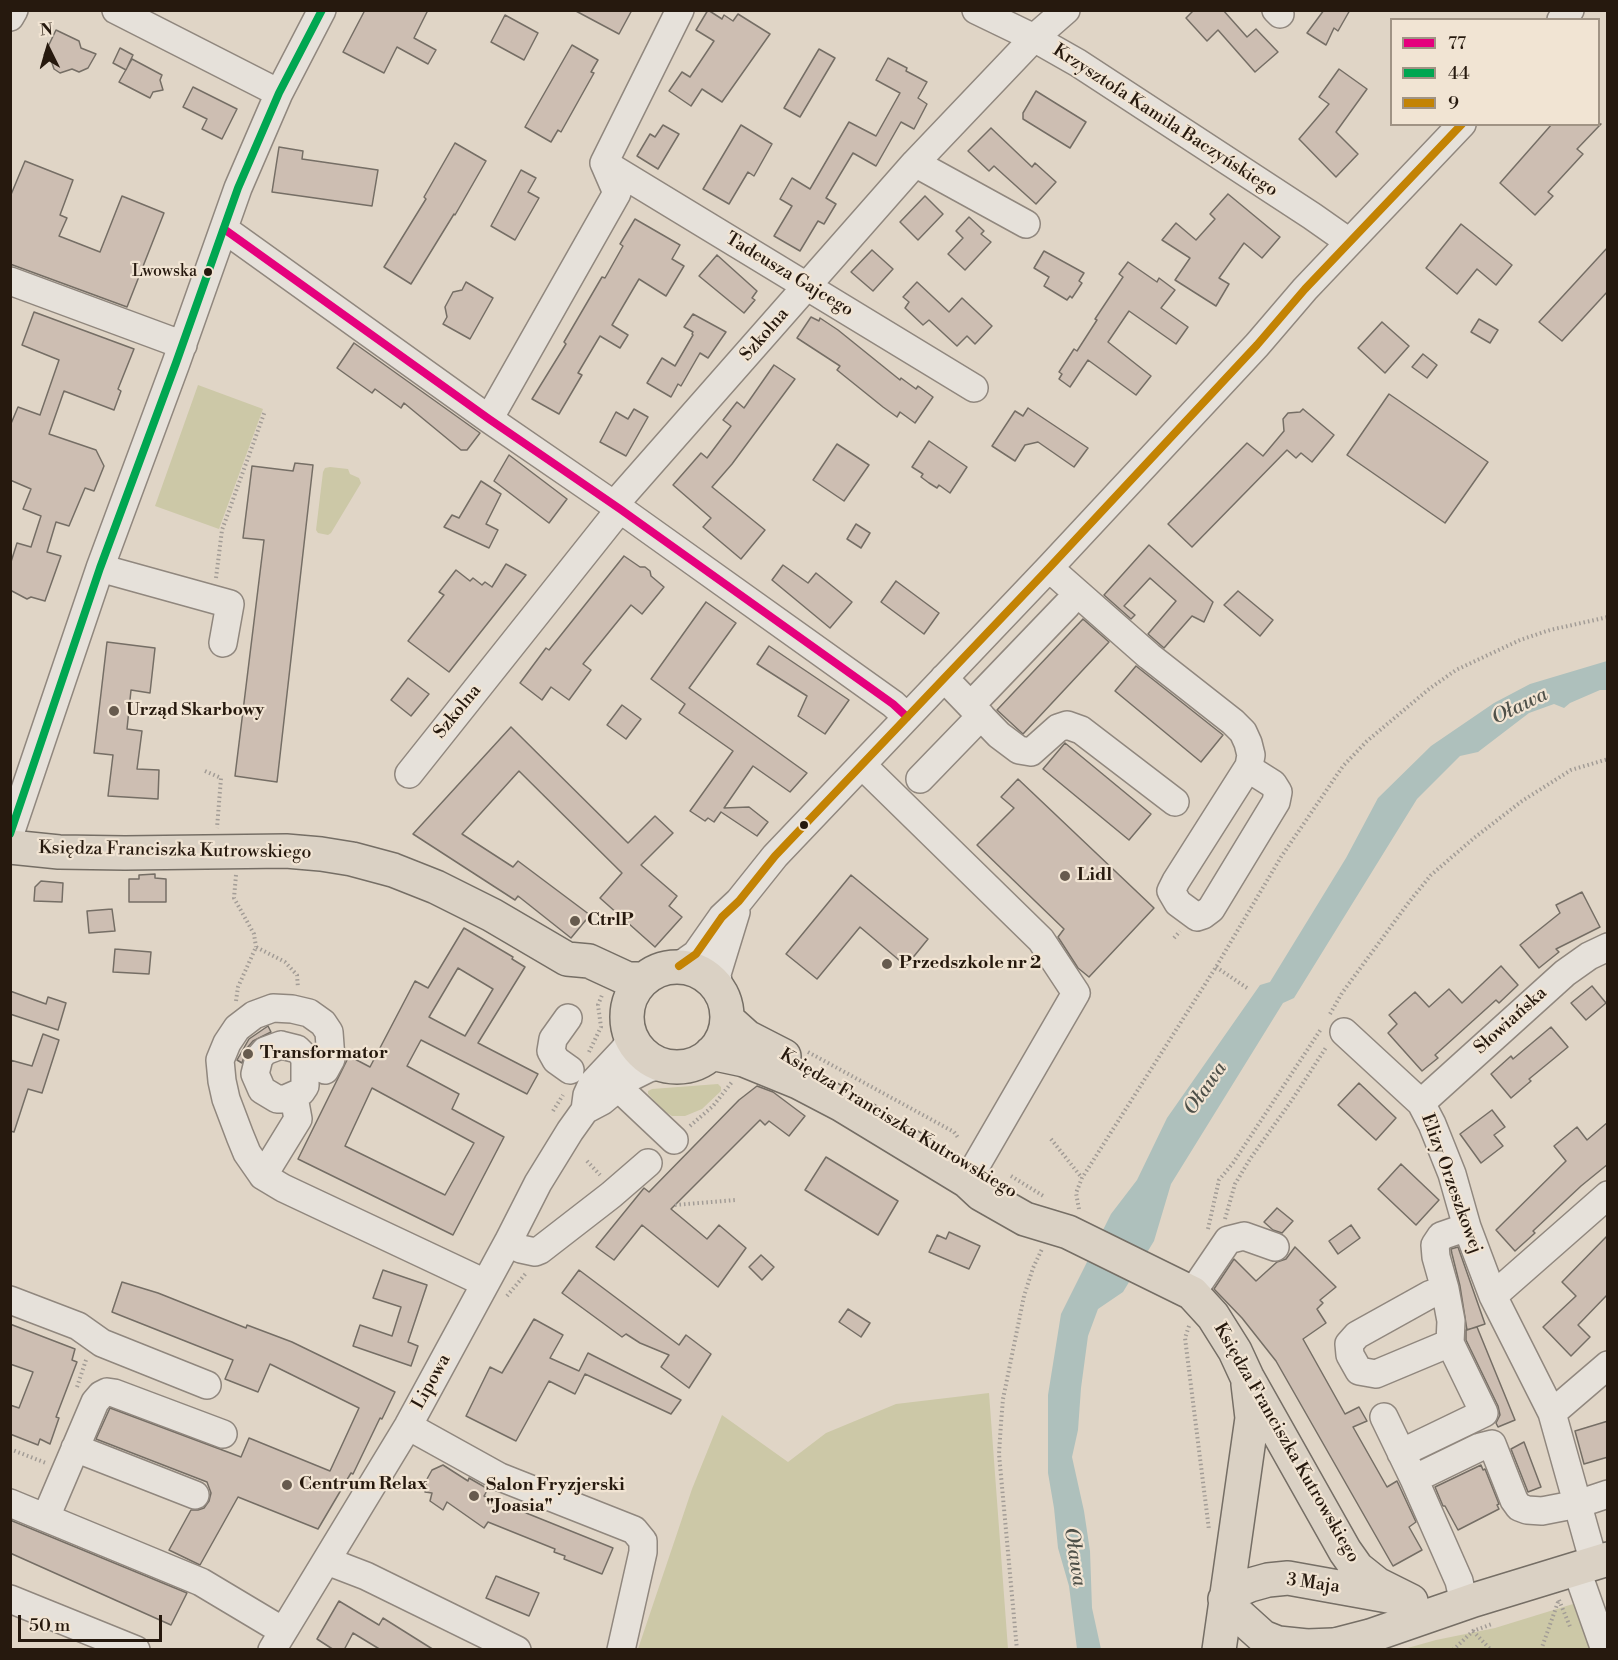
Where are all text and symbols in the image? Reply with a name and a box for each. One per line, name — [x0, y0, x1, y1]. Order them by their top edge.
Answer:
north arrow — [18, 18, 78, 78]
legend — [1390, 18, 1600, 126]
text: N — [39, 20, 54, 41]
text: 77 — [1448, 32, 1466, 55]
street label: Krzysztofa Kamila Baczyńskiego — [1049, 40, 1281, 202]
text: 44 — [1448, 62, 1470, 85]
text: 9 — [1448, 92, 1459, 115]
street label: Tadeusza Gajcego — [721, 228, 857, 322]
place label: Lwowska — [132, 262, 197, 282]
marker: Lwowska — [202, 266, 214, 278]
street label: Szkolna — [736, 304, 794, 366]
street label: Szkolna — [430, 681, 486, 743]
water label: Oława — [1488, 683, 1552, 731]
place label: Urząd Skarbowy — [126, 700, 264, 722]
marker: Urząd Skarbowy — [107, 704, 121, 718]
unlabelled marker — [798, 819, 810, 831]
street label: Księdza Franciszka Kutrowskiego — [38, 838, 312, 864]
place label: Lidl — [1077, 865, 1112, 887]
marker: Lidl — [1058, 869, 1072, 883]
place label: CtrlP — [587, 910, 633, 932]
marker: CtrlP — [568, 914, 582, 928]
place label: Przedszkole nr 2 — [899, 953, 1041, 975]
marker: Przedszkole nr 2 — [880, 957, 894, 971]
street label: Słowiańska — [1470, 983, 1552, 1059]
place label: Transformator — [260, 1043, 388, 1065]
street label: Księdza Franciszka Kutrowskiego — [775, 1044, 1021, 1204]
marker: Transformator — [241, 1047, 255, 1061]
water label: Oława — [1179, 1058, 1233, 1120]
street label: Elizy Orzeszkowej — [1416, 1111, 1486, 1257]
street label: Księdza Franciszka Kutrowskiego — [1208, 1319, 1364, 1567]
street label: Lipowa — [408, 1351, 456, 1413]
place label: Centrum Relax — [299, 1474, 427, 1496]
place label: Salon Fryzjerski "Joasia" — [486, 1475, 625, 1518]
marker: Centrum Relax — [280, 1478, 294, 1492]
marker: Salon Fryzjerski "Joasia" — [467, 1489, 481, 1503]
water label: Oława — [1058, 1526, 1090, 1588]
street label: 3 Maja — [1285, 1570, 1341, 1598]
scale bar — [21, 1603, 165, 1641]
text: 50 m — [29, 1614, 70, 1637]

